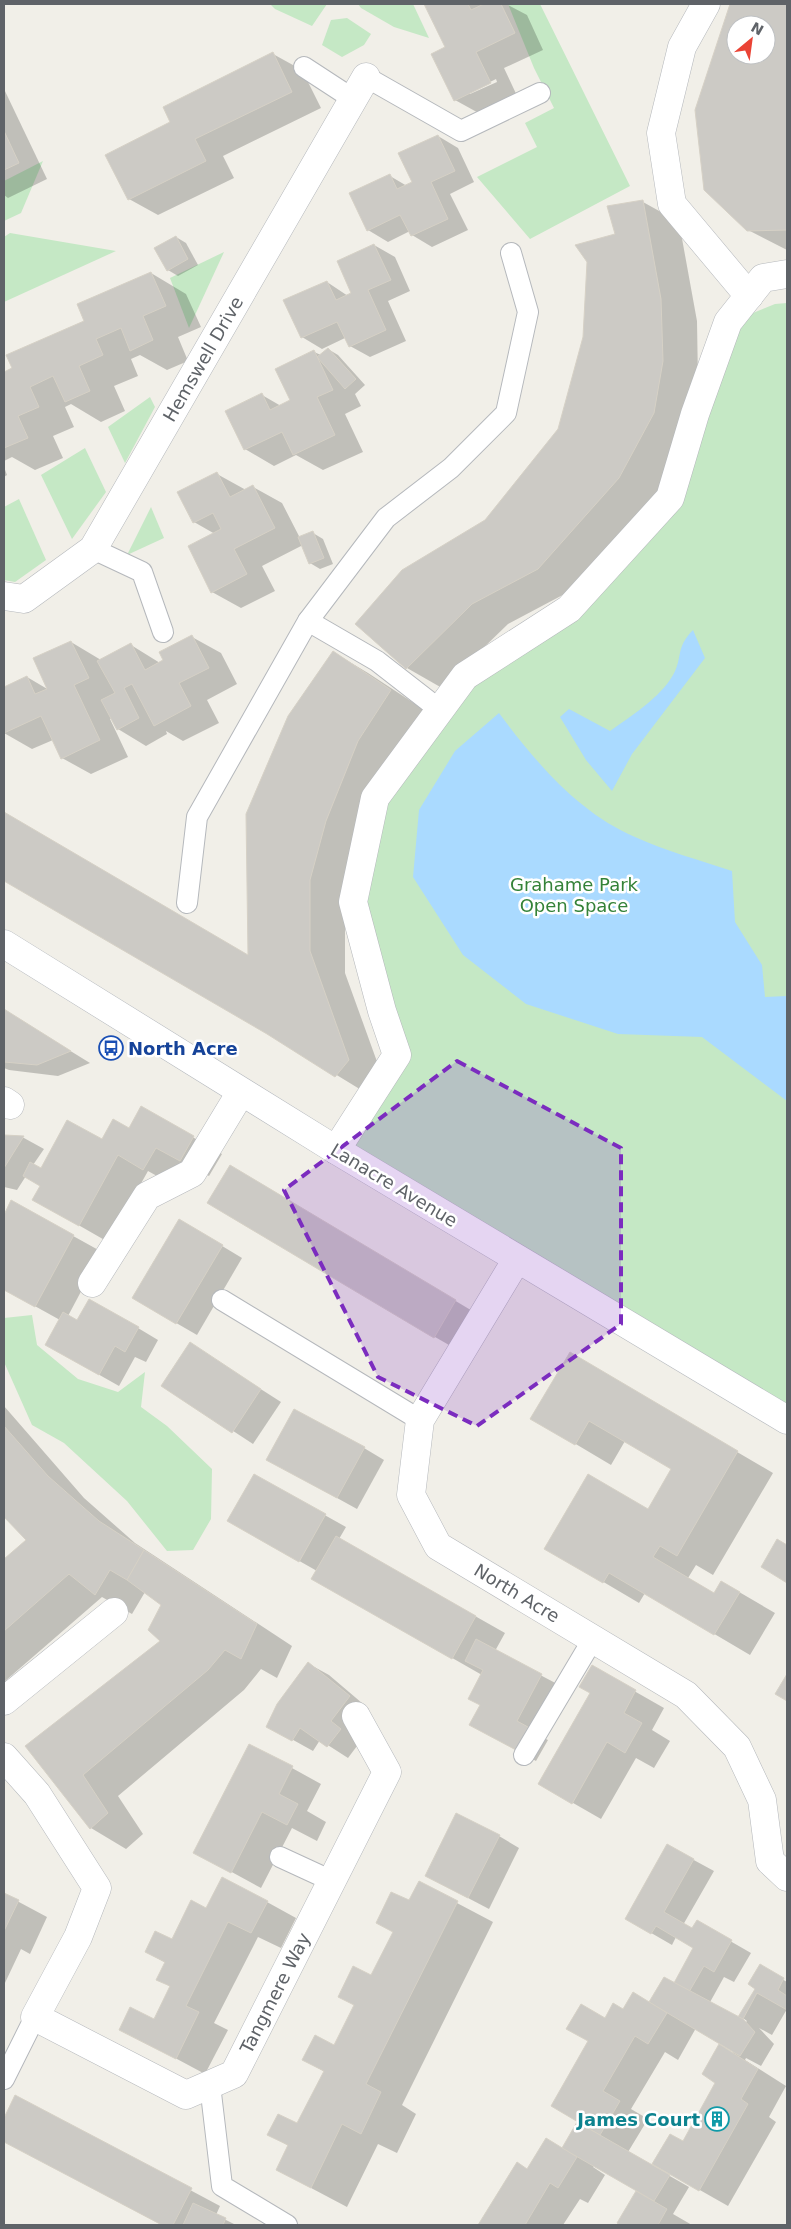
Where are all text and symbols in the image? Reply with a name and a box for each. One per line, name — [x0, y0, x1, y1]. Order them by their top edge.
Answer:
north arrow — [726, 15, 776, 65]
text: N — [748, 19, 766, 38]
street label: Hemswell Drive — [159, 293, 247, 425]
park label: Grahame Park Open Space — [510, 874, 639, 916]
bus stop icon: North Acre — [98, 1035, 124, 1061]
place label: North Acre — [128, 1038, 238, 1059]
street label: Lanacre Avenue — [327, 1139, 461, 1231]
street label: North Acre — [470, 1559, 564, 1627]
street label: Tangmere Way — [235, 1929, 315, 2058]
building icon: James Court — [704, 2106, 730, 2132]
place label: James Court — [575, 2109, 700, 2130]

